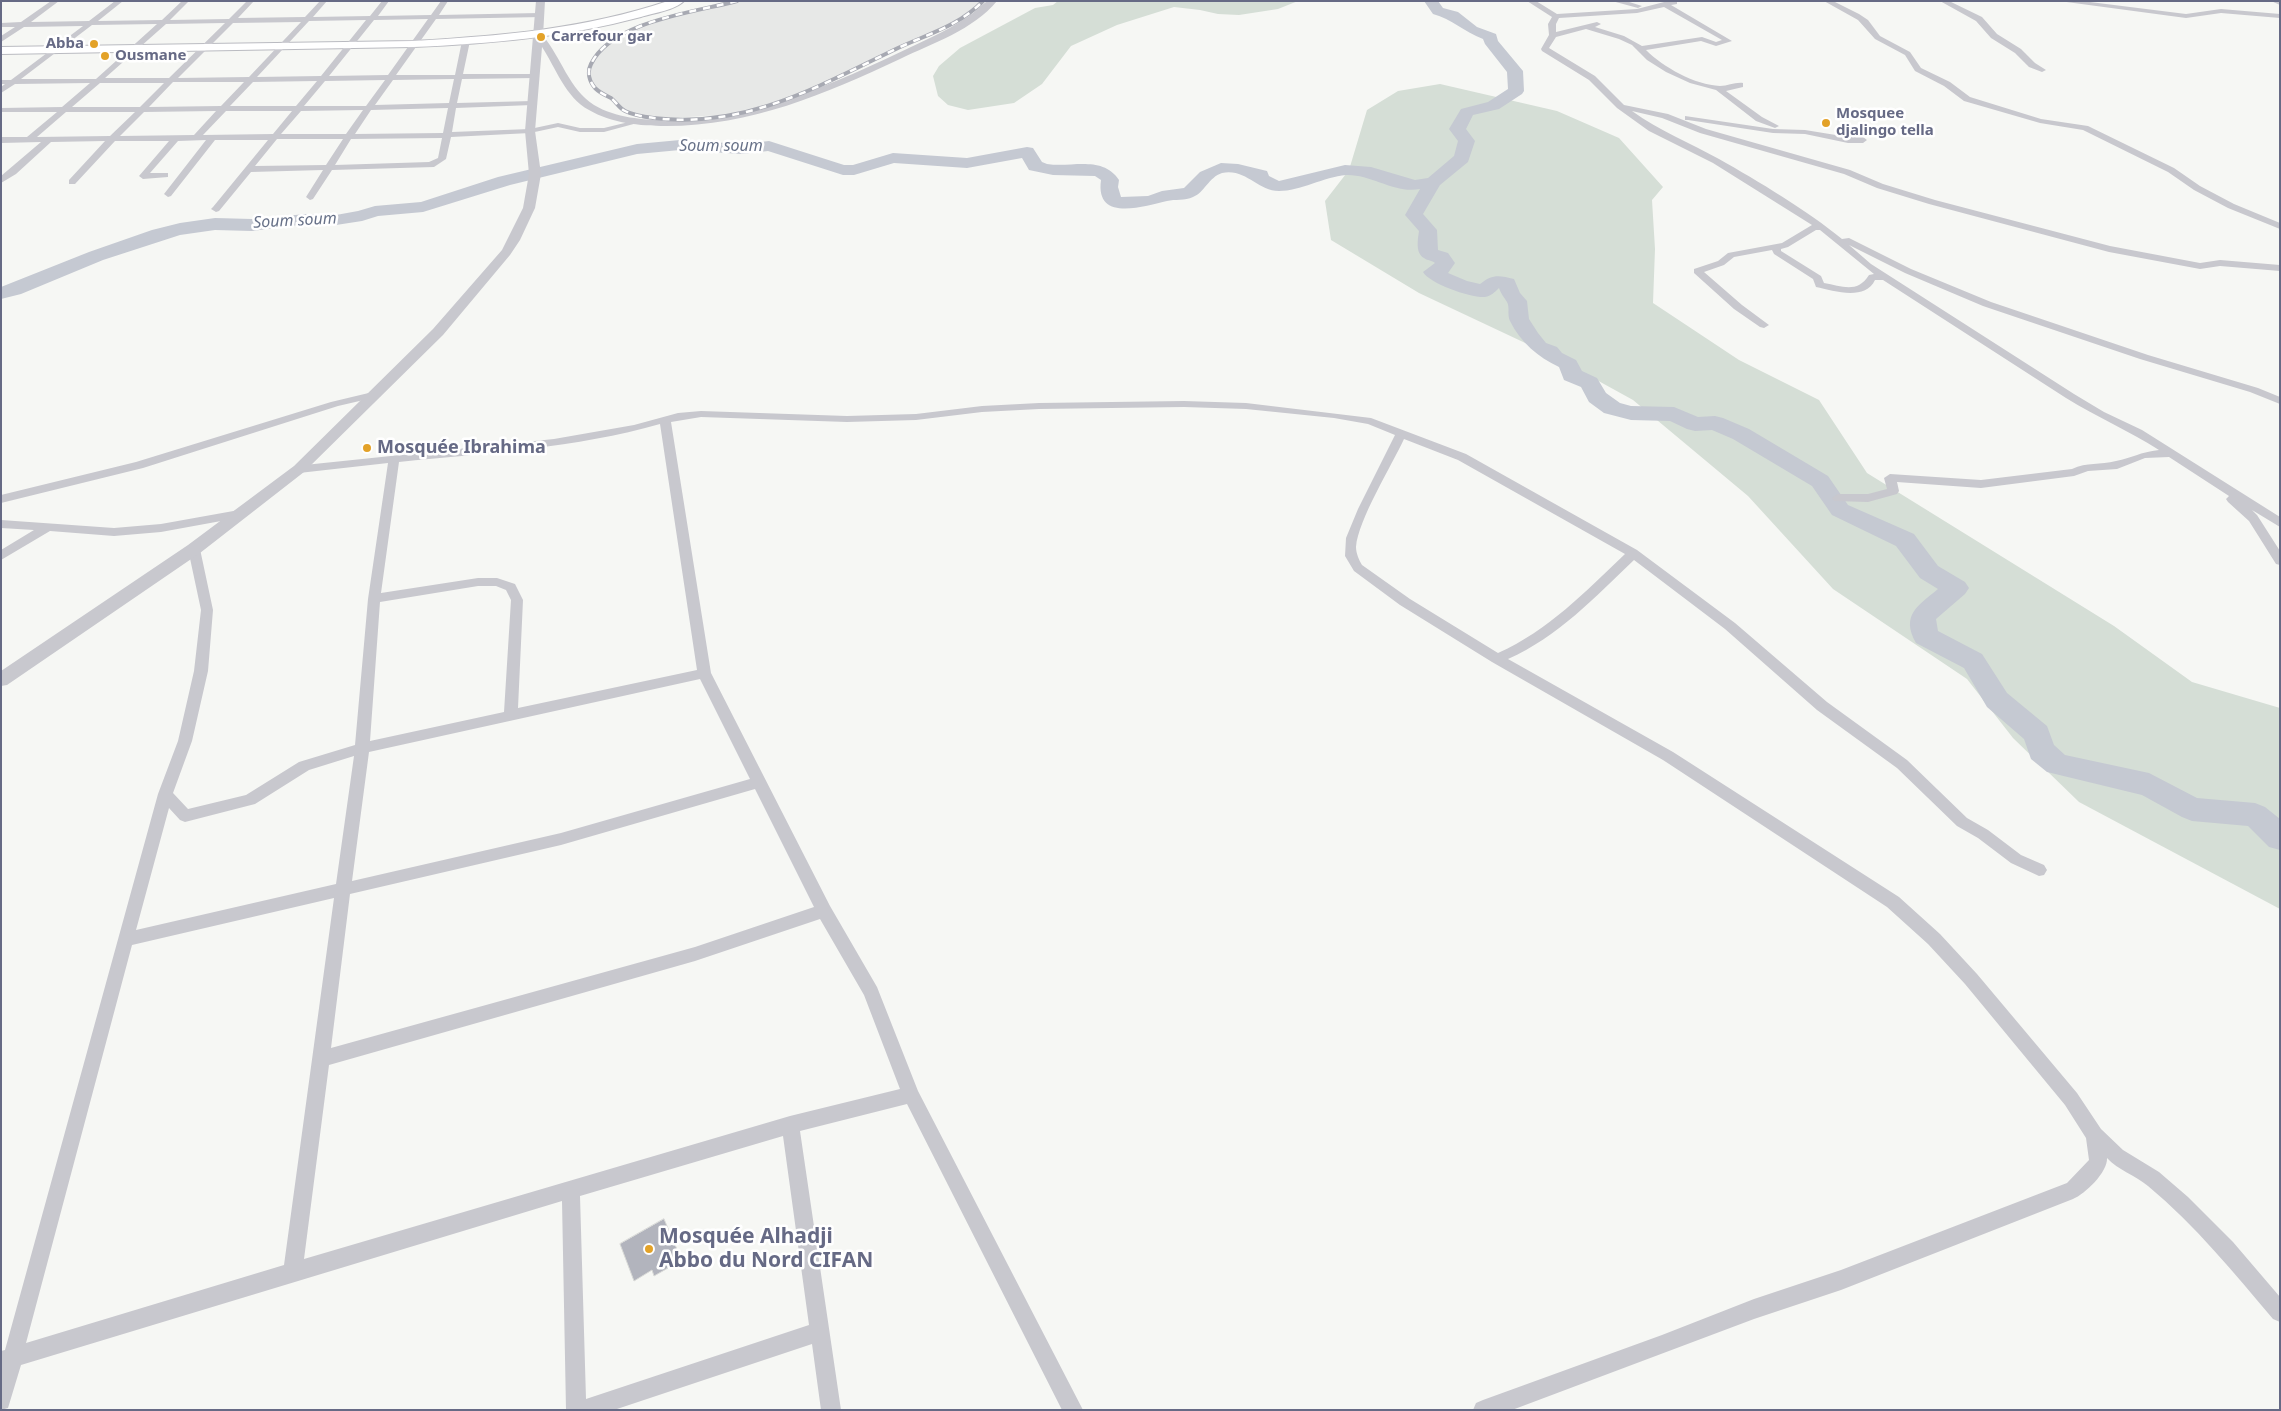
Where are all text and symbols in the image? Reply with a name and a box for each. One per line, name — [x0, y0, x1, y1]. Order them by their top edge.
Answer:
place label: Carrefour gar — [551, 28, 652, 46]
marker: Carrefour gar — [535, 31, 547, 43]
place label: Abba — [46, 35, 84, 53]
marker: Abba — [88, 38, 100, 50]
place label: Ousmane — [115, 47, 186, 65]
marker: Ousmane — [99, 50, 111, 62]
place label: Mosquee djalingo tella — [1836, 105, 1934, 140]
marker: Mosquee djalingo tella — [1820, 117, 1832, 129]
water label: Soum soum — [679, 136, 763, 156]
water label: Soum soum — [253, 209, 337, 233]
place label: Mosquée Ibrahima — [377, 437, 546, 459]
marker: Mosquée Ibrahima — [361, 442, 373, 454]
place label: Mosquée Alhadji Abbo du Nord CIFAN — [659, 1224, 873, 1274]
marker: Mosquée Alhadji Abbo du Nord CIFAN — [643, 1243, 655, 1255]

